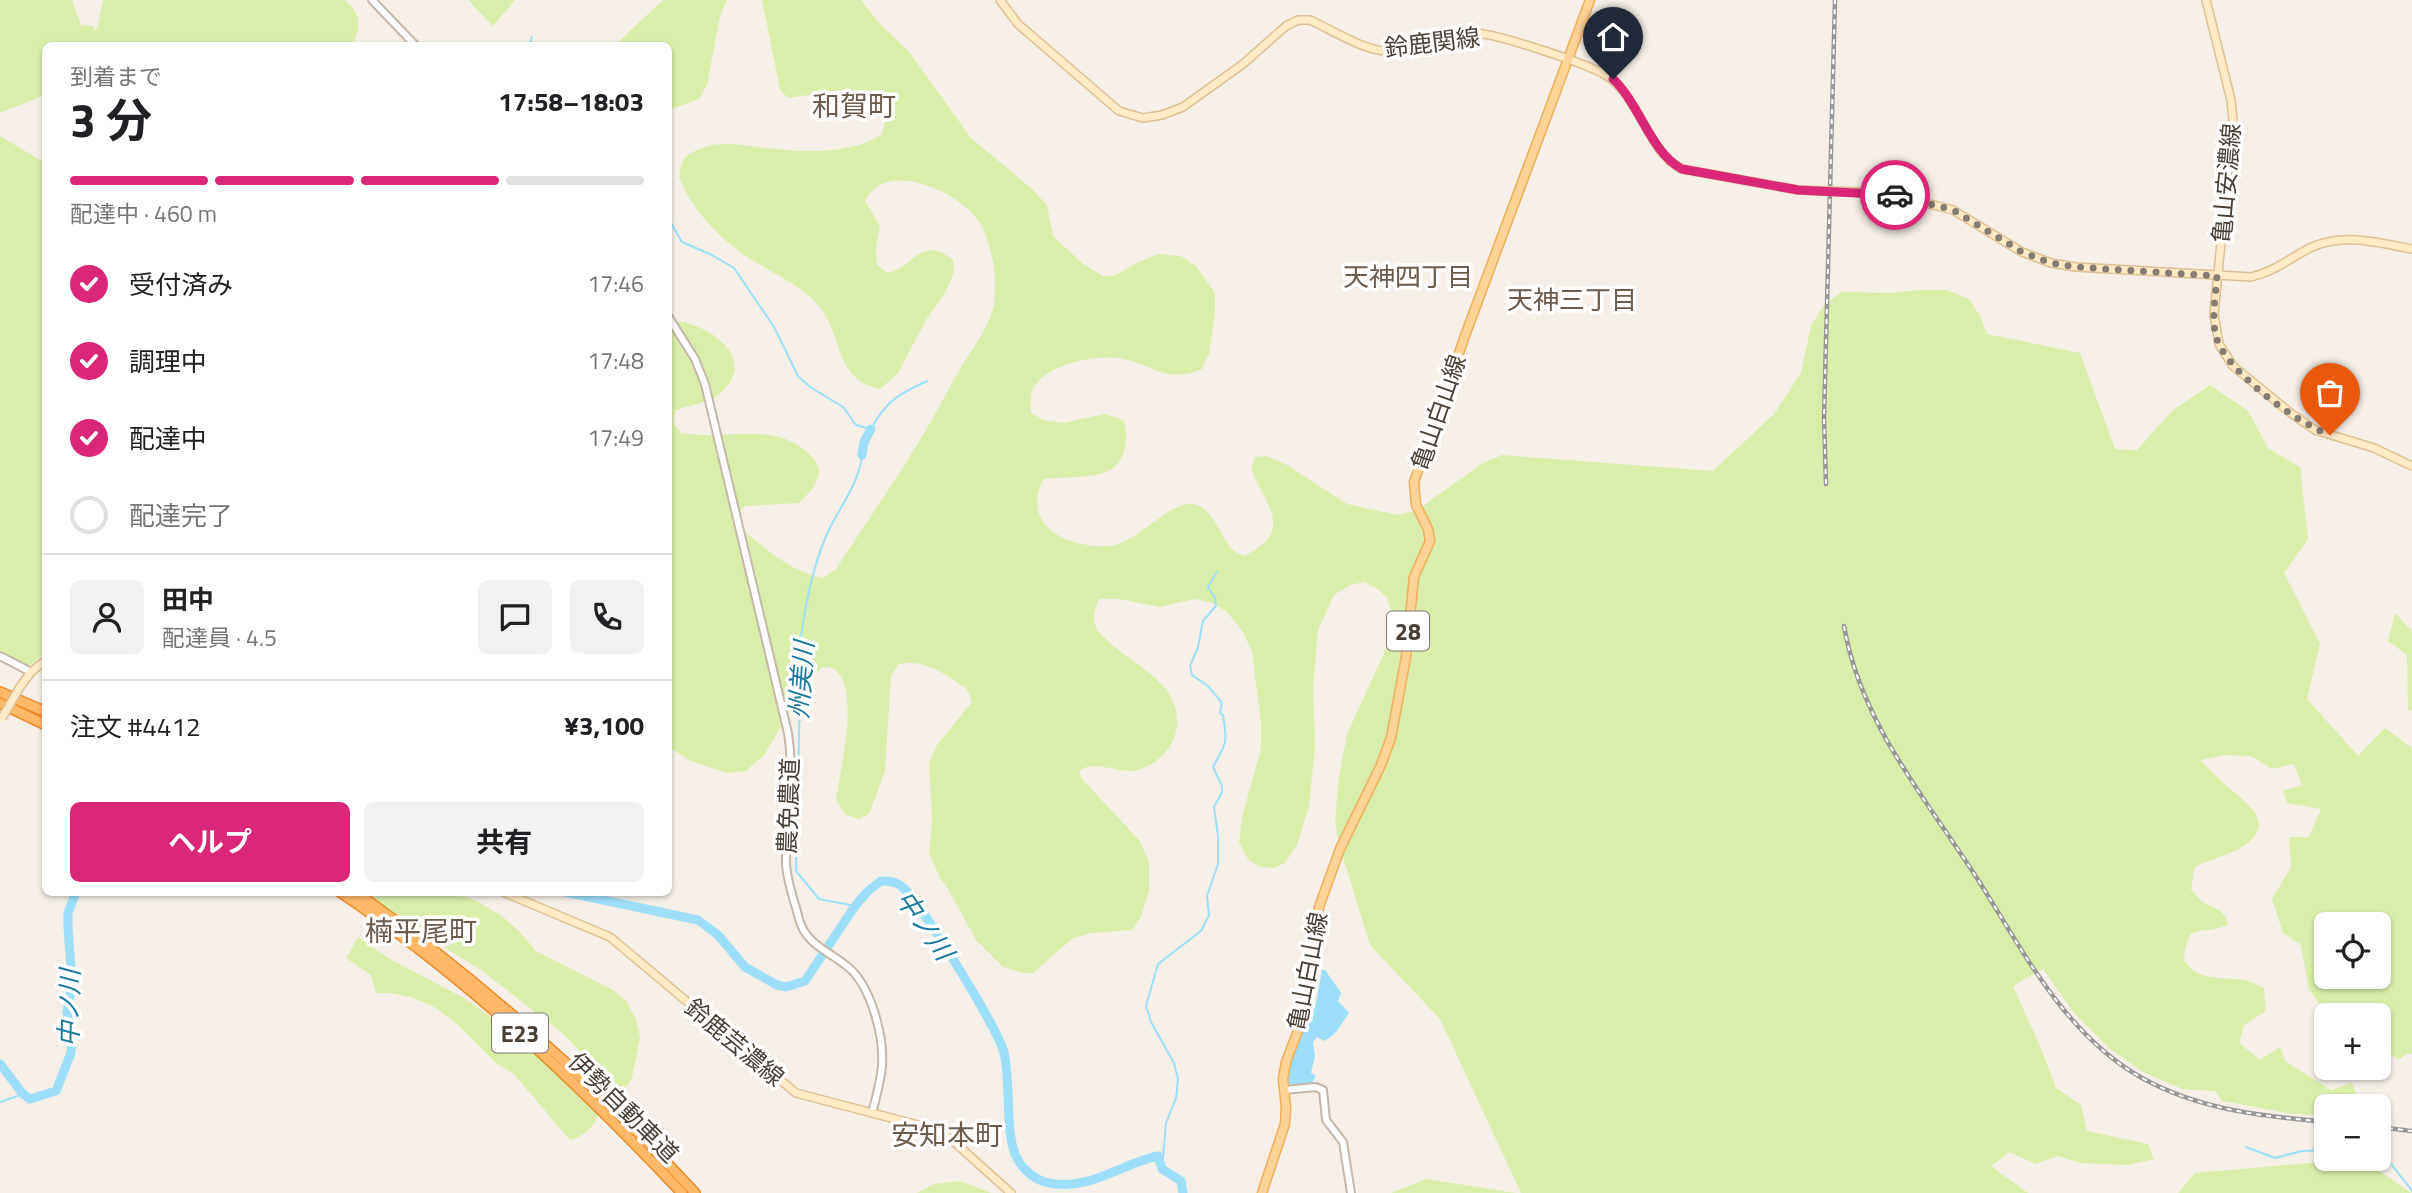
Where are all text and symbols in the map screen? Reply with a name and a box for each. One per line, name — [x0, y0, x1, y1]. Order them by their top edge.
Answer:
pin — [1583, 7, 1643, 79]
street label: 鈴鹿関線 — [1382, 18, 1482, 66]
icon: home — [1594, 18, 1632, 56]
text: 到着まで — [70, 59, 162, 94]
text: 17:58–18:03 — [498, 82, 644, 121]
district label: 和賀町 — [812, 84, 896, 127]
text: 3 分 — [70, 85, 152, 155]
street label: 亀山安濃線 — [2203, 122, 2249, 244]
courier — [1860, 160, 1930, 230]
icon: car — [1876, 176, 1914, 214]
text: 配達中 · 460 m — [70, 196, 217, 231]
district label: 天神四丁目 — [1343, 257, 1473, 296]
icon: check — [70, 265, 108, 303]
text: 受付済み — [129, 265, 233, 304]
text: 17:46 — [587, 266, 644, 301]
district label: 天神三丁目 — [1507, 280, 1637, 319]
icon: check — [70, 342, 108, 380]
text: 調理中 — [129, 342, 207, 381]
text: 17:48 — [587, 343, 644, 378]
street label: 亀山白山線 — [1401, 349, 1475, 475]
pin — [2300, 363, 2360, 435]
icon: bag — [2311, 374, 2349, 412]
icon: check — [70, 419, 108, 457]
text: 配達中 — [129, 419, 207, 458]
text: 17:49 — [587, 420, 644, 455]
text: 配達完了 — [129, 496, 233, 535]
button: person — [70, 580, 144, 654]
text: 田中 — [162, 580, 214, 619]
button: chat — [478, 580, 552, 654]
button: phone — [570, 580, 644, 654]
road number: 28 — [1387, 611, 1429, 650]
text: 配達員 · 4.5 — [162, 620, 277, 655]
water label: 州美川 — [779, 637, 823, 720]
text: ¥3,100 — [564, 706, 644, 745]
text: 注文 #4412 — [70, 707, 201, 746]
street label: 農免農道 — [768, 757, 808, 855]
button: ヘルプ — [70, 802, 350, 882]
button: 共有 — [364, 802, 644, 882]
water label: 中ノ川 — [887, 882, 965, 971]
district label: 楠平尾町 — [365, 909, 477, 952]
street label: 亀山白山線 — [1278, 909, 1336, 1033]
map controls — [2314, 912, 2391, 1171]
button: locate — [2314, 912, 2391, 989]
water label: 中ノ川 — [49, 966, 89, 1047]
street label: 鈴鹿芸濃線 — [677, 990, 793, 1094]
button: + — [2314, 1003, 2391, 1080]
road number: E23 — [492, 1014, 548, 1052]
street label: 伊勢自動車道 — [560, 1043, 688, 1171]
button: − — [2314, 1094, 2391, 1171]
district label: 安知本町 — [891, 1113, 1003, 1156]

